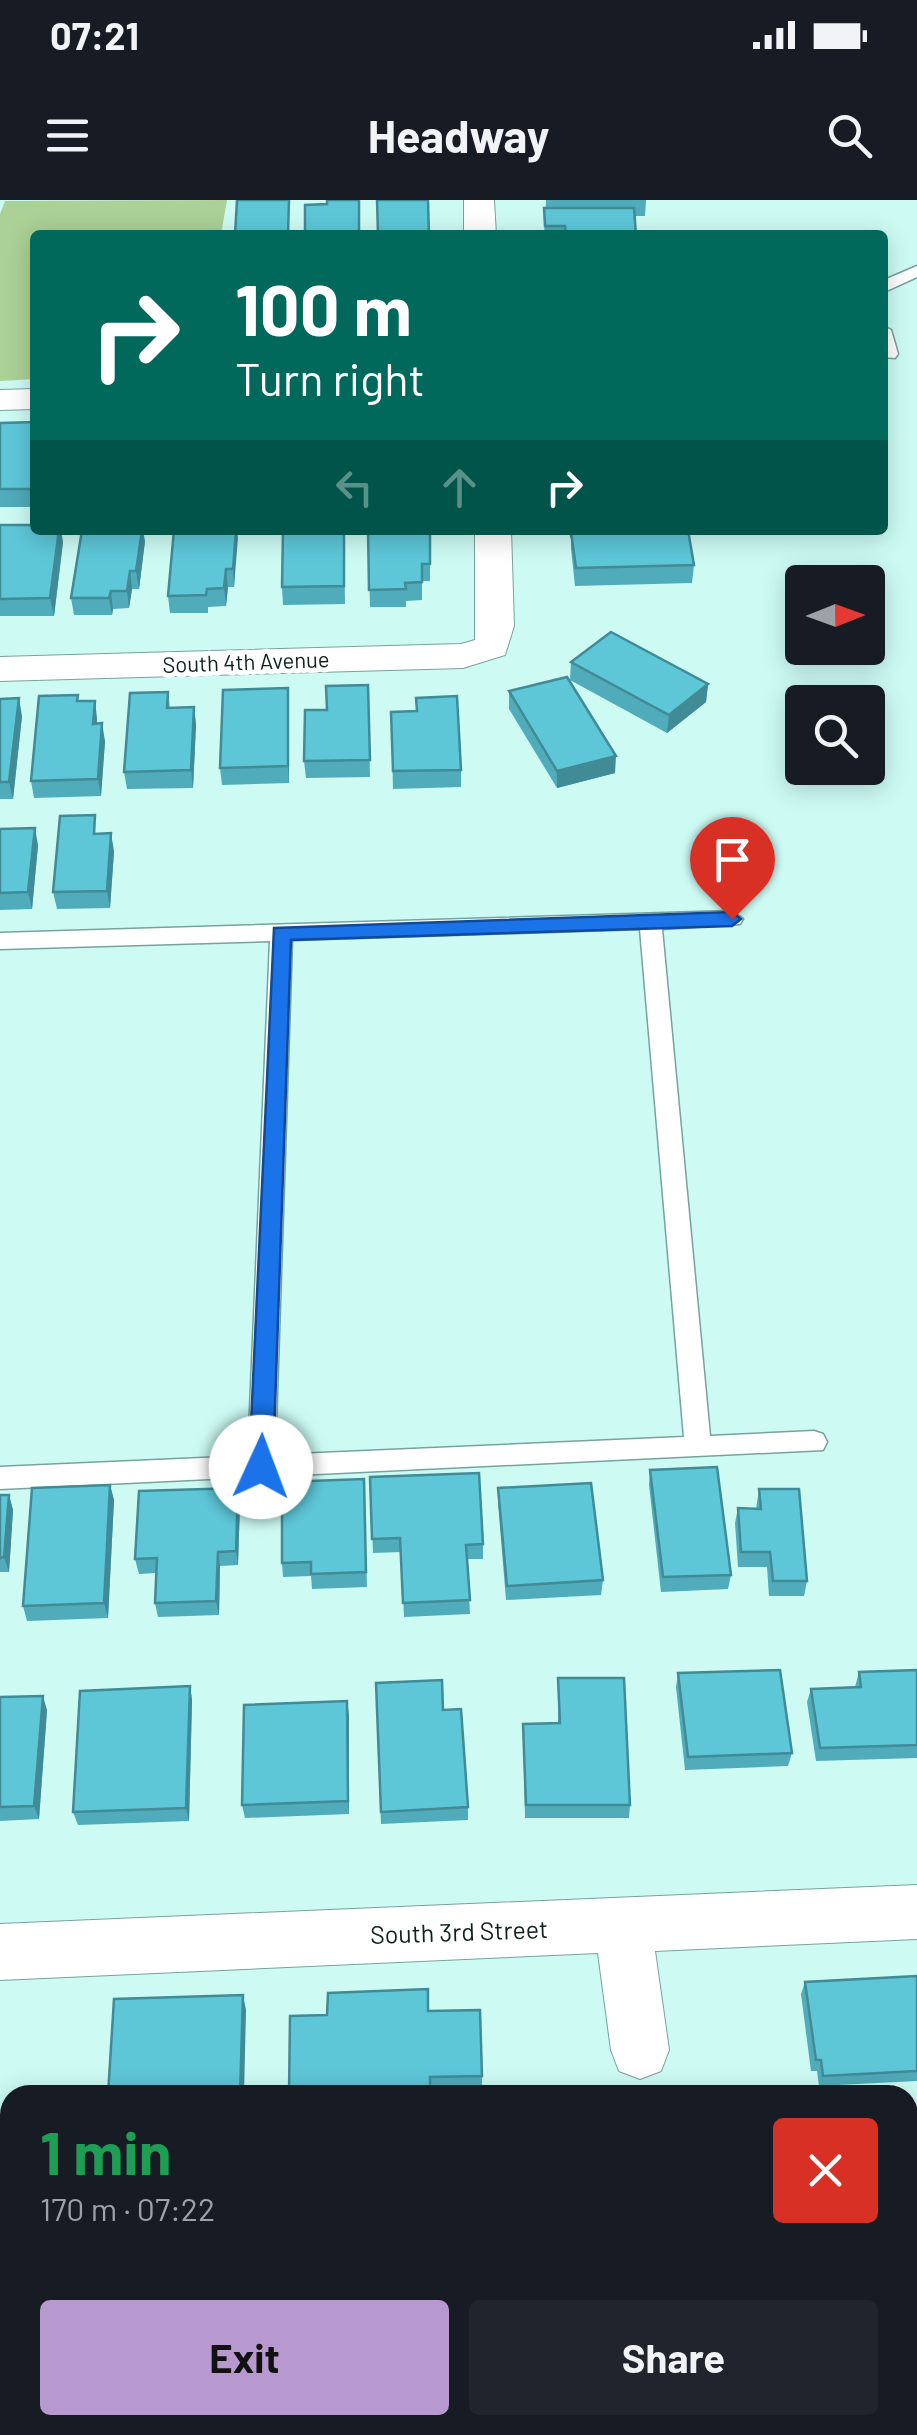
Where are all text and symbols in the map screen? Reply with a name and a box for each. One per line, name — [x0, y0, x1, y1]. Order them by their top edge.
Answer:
text: 07:21 — [50, 12, 139, 58]
icon: menu — [40, 108, 95, 163]
text: Headway — [368, 108, 549, 162]
icon: search — [822, 108, 877, 163]
text: 100 m — [235, 266, 412, 350]
icon: right — [70, 270, 200, 400]
text: Turn right — [235, 351, 425, 405]
icon: left — [327, 460, 382, 515]
icon: ahead — [432, 460, 487, 515]
icon: right — [537, 460, 592, 515]
north arrow — [785, 565, 885, 665]
map controls — [785, 565, 885, 785]
street label: South 4th Avenue — [162, 645, 330, 677]
button: search — [785, 685, 885, 785]
pin — [690, 817, 775, 920]
icon: arrive — [705, 832, 760, 887]
position arrow — [209, 1415, 313, 1519]
street label: South 3rd Street — [370, 1913, 548, 1949]
text: 1 min — [40, 2115, 171, 2187]
button: close — [773, 2118, 878, 2223]
text: 170 m · 07:22 — [40, 2189, 215, 2227]
button: Exit — [40, 2300, 449, 2415]
button: Share — [469, 2300, 878, 2415]

